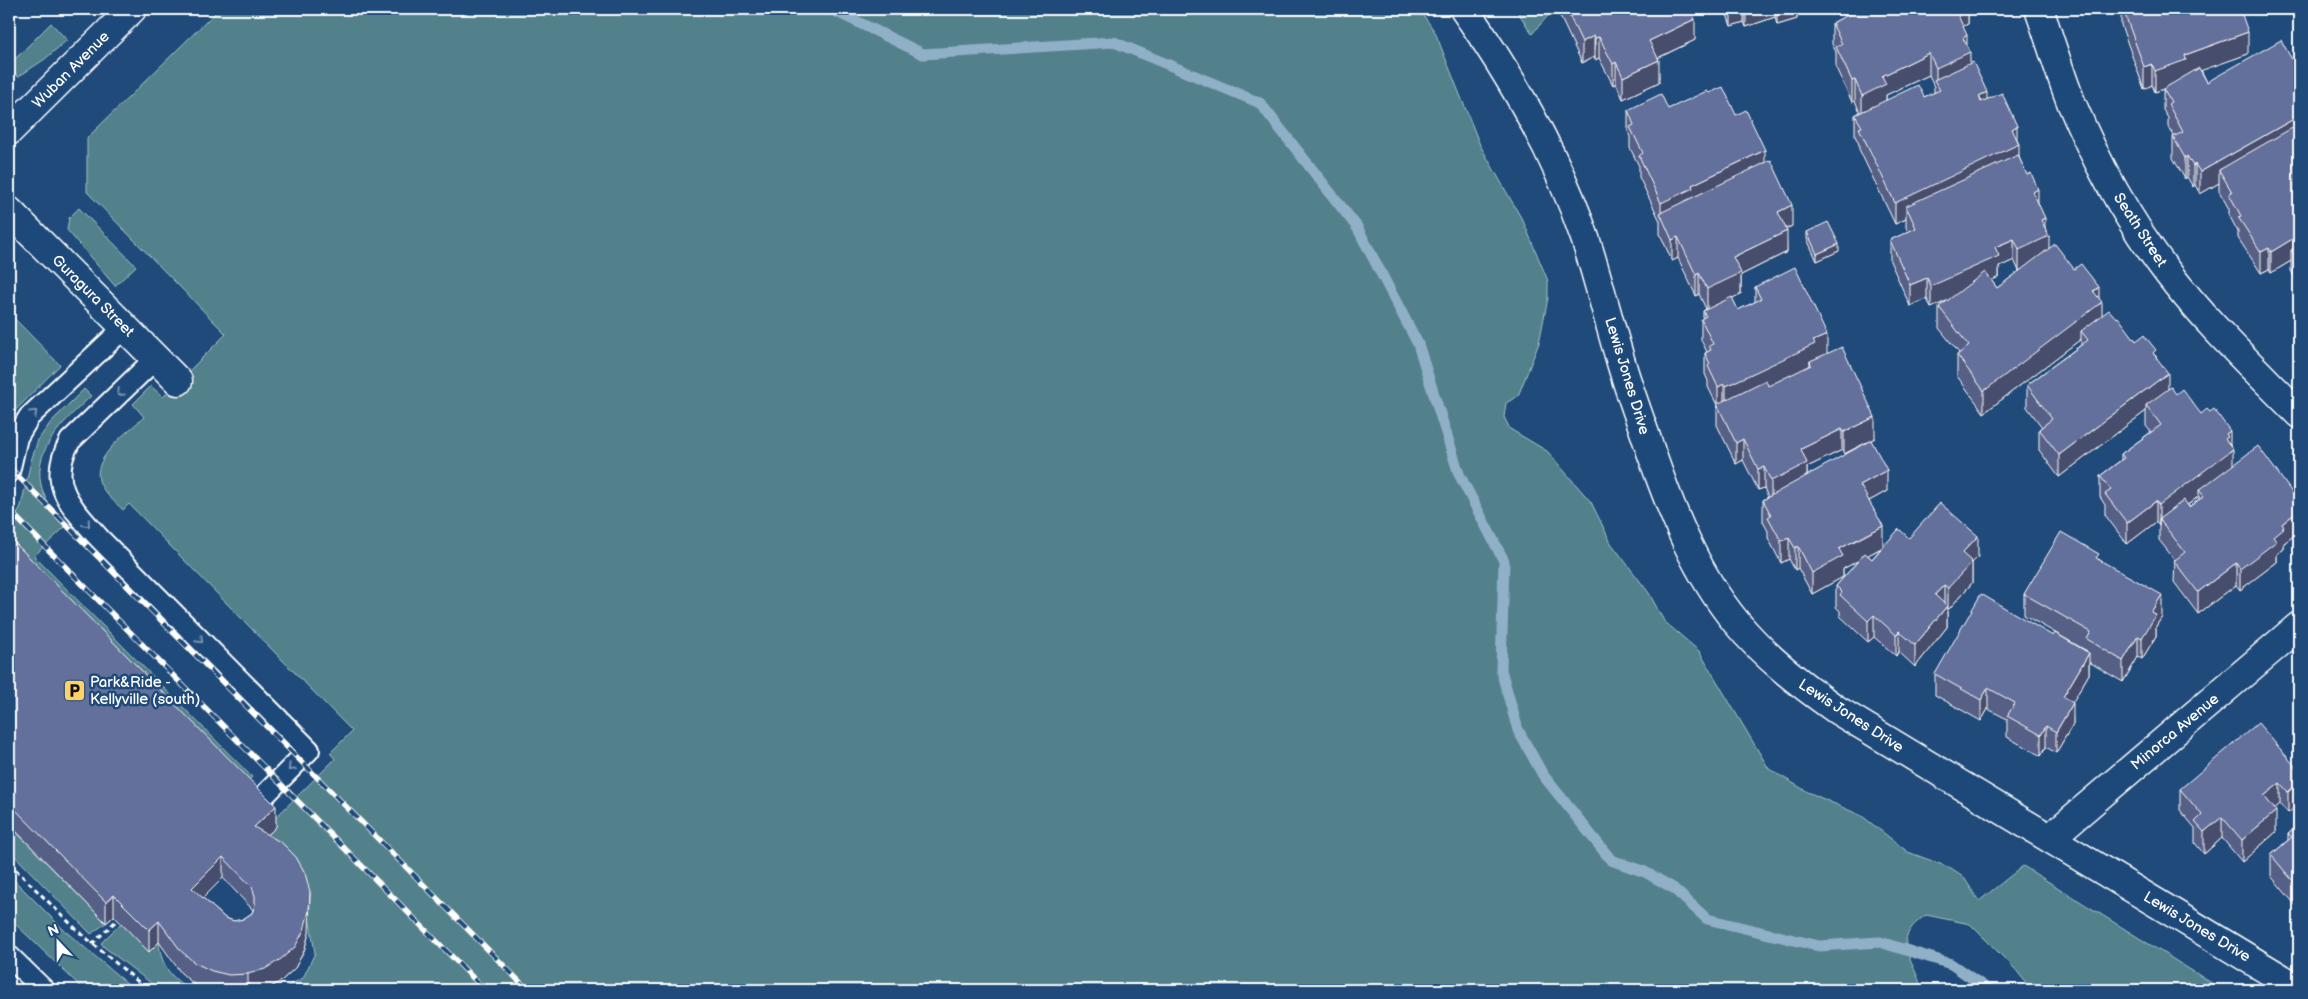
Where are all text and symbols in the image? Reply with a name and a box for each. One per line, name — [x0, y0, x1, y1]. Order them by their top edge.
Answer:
street label: Wuban Avenue — [28, 27, 114, 113]
street label: Seath Street — [2109, 189, 2171, 271]
street label: Guragura Street — [48, 251, 138, 341]
street label: Lewis Jones Drive — [1600, 315, 1654, 437]
one-way arrow — [117, 387, 126, 396]
one-way arrow — [29, 410, 38, 419]
one-way arrow — [81, 518, 90, 527]
one-way arrow — [194, 635, 203, 644]
place label: Park&Ride - Kellyville (south) — [90, 673, 200, 709]
street label: Lewis Jones Drive — [1795, 675, 1907, 757]
parking icon: Park&Ride - Kellyville (south) — [62, 679, 86, 703]
street label: Minorca Avenue — [2127, 689, 2223, 774]
one-way arrow — [288, 763, 297, 772]
street label: Lewis Jones Drive — [2140, 888, 2254, 966]
north arrow — [32, 916, 82, 966]
text: N — [45, 921, 61, 940]

